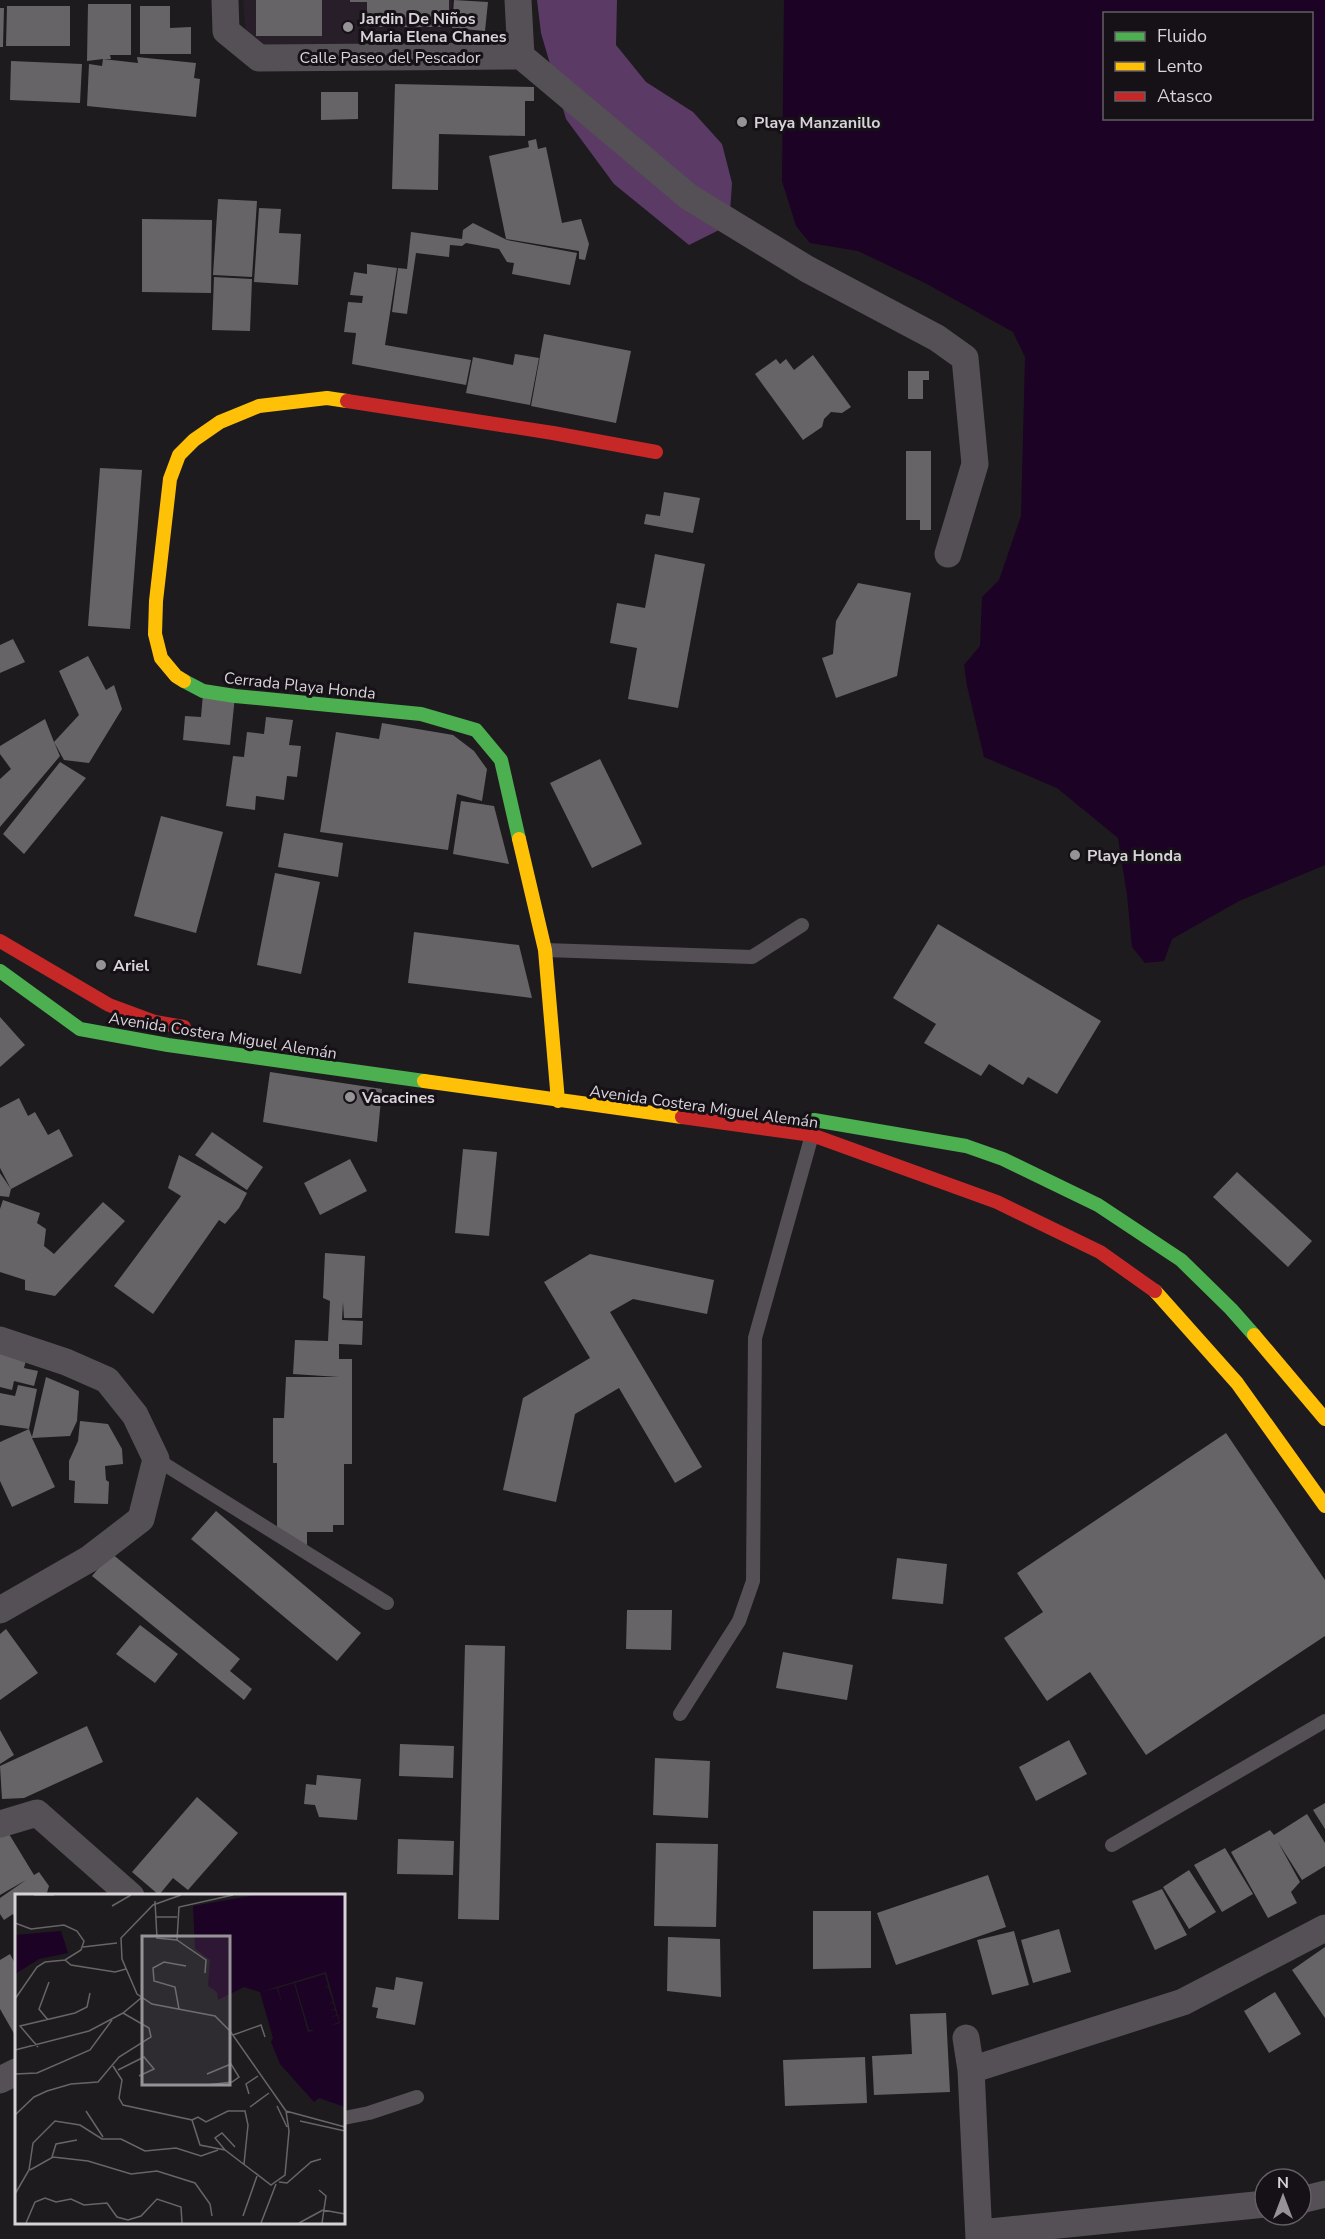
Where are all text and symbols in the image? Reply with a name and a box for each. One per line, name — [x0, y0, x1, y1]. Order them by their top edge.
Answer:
place label: Jardin De Niños Maria Elena Chanes — [359, 8, 507, 48]
legend — [1103, 12, 1313, 120]
marker: Jardin De Niños Maria Elena Chanes — [341, 20, 355, 34]
text: Fluido — [1157, 24, 1207, 48]
street label: Calle Paseo del Pescador — [300, 47, 481, 69]
text: Lento — [1157, 54, 1203, 78]
text: Atasco — [1157, 84, 1213, 108]
place label: Playa Manzanillo — [754, 112, 881, 134]
marker: Playa Manzanillo — [735, 115, 749, 129]
street label: Cerrada Playa Honda — [223, 667, 377, 705]
place label: Playa Honda — [1087, 845, 1182, 867]
marker: Playa Honda — [1068, 848, 1082, 862]
place label: Ariel — [113, 955, 149, 977]
marker: Ariel — [94, 958, 108, 972]
street label: Avenida Costera Miguel Alemán — [107, 1007, 339, 1065]
street label: Avenida Costera Miguel Alemán — [588, 1080, 820, 1134]
place label: Vacacines — [361, 1087, 435, 1109]
marker: Vacacines — [343, 1090, 357, 1104]
inset map — [15, 1894, 345, 2224]
north arrow — [1253, 2167, 1313, 2227]
text: N — [1277, 2172, 1289, 2194]

